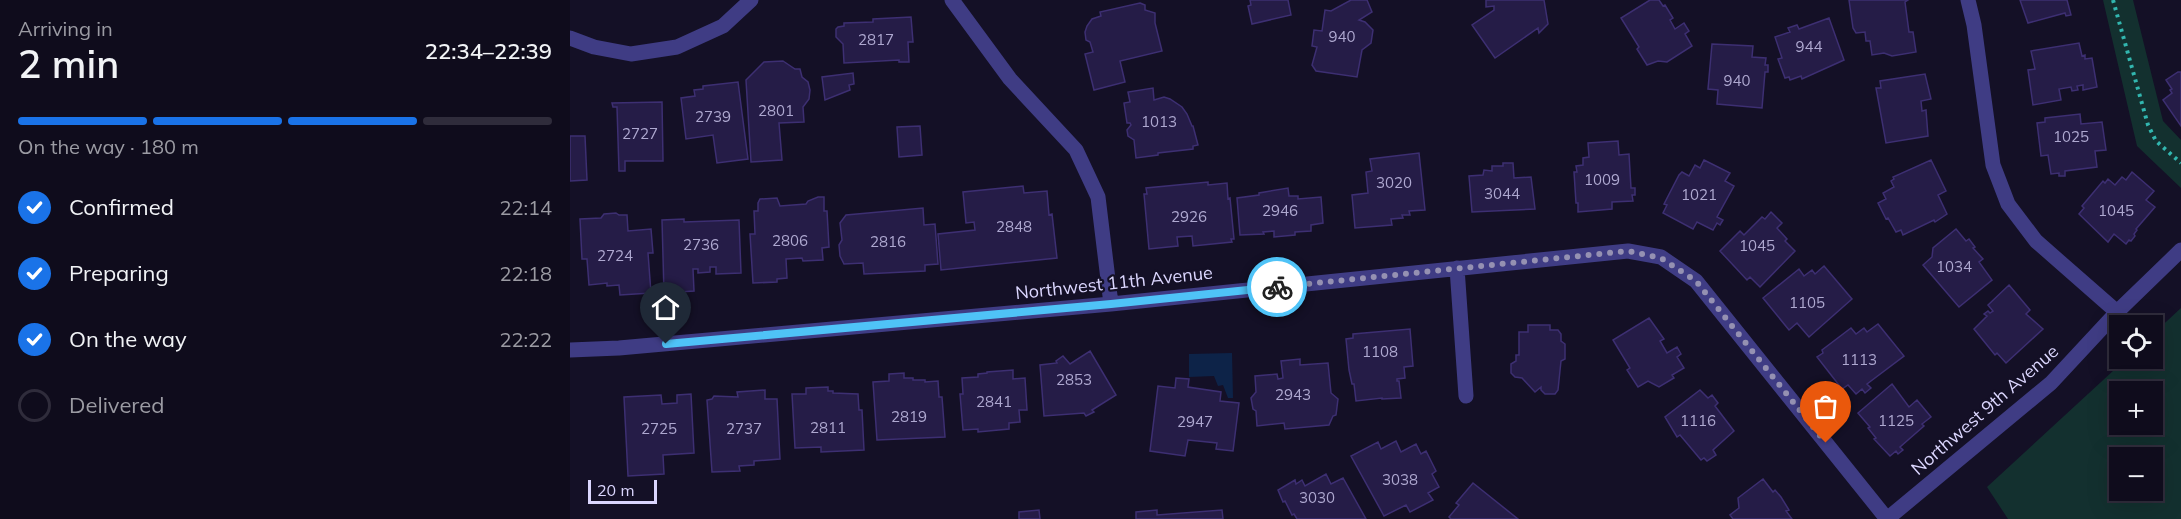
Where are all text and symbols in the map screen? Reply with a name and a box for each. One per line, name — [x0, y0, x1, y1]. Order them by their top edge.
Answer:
text: Arriving in — [18, 16, 113, 41]
house number: 940 — [1328, 27, 1356, 46]
house number: 2817 — [858, 30, 894, 49]
text: 22:34–22:39 — [425, 37, 552, 65]
house number: 944 — [1795, 37, 1823, 56]
text: 2 min — [18, 39, 119, 88]
house number: 940 — [1723, 71, 1751, 90]
house number: 2801 — [758, 101, 794, 120]
house number: 2739 — [695, 107, 731, 126]
house number: 1013 — [1141, 112, 1177, 131]
house number: 2727 — [622, 124, 658, 143]
house number: 1025 — [2053, 127, 2089, 146]
text: On the way · 180 m — [18, 134, 199, 159]
house number: 1009 — [1584, 170, 1620, 189]
house number: 3020 — [1376, 173, 1412, 192]
house number: 3044 — [1484, 184, 1520, 203]
house number: 1021 — [1681, 185, 1717, 204]
icon: check — [18, 191, 51, 224]
text: Confirmed — [69, 193, 174, 221]
text: 22:14 — [499, 195, 552, 220]
house number: 2946 — [1262, 201, 1298, 220]
house number: 1045 — [2098, 201, 2134, 220]
house number: 2926 — [1171, 207, 1207, 226]
house number: 2848 — [996, 217, 1032, 236]
house number: 2806 — [772, 231, 808, 250]
house number: 2816 — [870, 232, 906, 251]
house number: 2736 — [683, 235, 719, 254]
house number: 1045 — [1739, 236, 1775, 255]
house number: 2724 — [597, 246, 633, 265]
icon: check — [18, 257, 51, 290]
courier — [1247, 257, 1307, 317]
house number: 1034 — [1936, 257, 1972, 276]
text: Preparing — [69, 259, 169, 287]
text: 22:18 — [499, 261, 552, 286]
street label: Northwest 11th Avenue — [1014, 261, 1214, 304]
icon: bike — [1261, 271, 1294, 304]
pin — [640, 282, 691, 344]
icon: home — [649, 291, 682, 324]
house number: 1105 — [1789, 293, 1825, 312]
map controls — [2109, 315, 2163, 501]
button: locate — [2109, 315, 2163, 369]
icon: check — [18, 323, 51, 356]
text: On the way — [69, 325, 187, 353]
text: 22:22 — [499, 327, 552, 352]
street label: Northwest 9th Avenue — [1906, 339, 2063, 480]
house number: 1108 — [1362, 342, 1398, 361]
house number: 1113 — [1841, 350, 1877, 369]
house number: 2853 — [1056, 370, 1092, 389]
pin — [1800, 381, 1851, 443]
button: + — [2109, 381, 2163, 435]
house number: 2943 — [1275, 385, 1311, 404]
icon: bag — [1809, 390, 1842, 423]
text: Delivered — [69, 391, 164, 419]
house number: 2841 — [976, 392, 1012, 411]
house number: 2819 — [891, 407, 927, 426]
house number: 1116 — [1680, 411, 1716, 430]
house number: 1125 — [1878, 411, 1914, 430]
house number: 2947 — [1177, 412, 1213, 431]
house number: 2811 — [810, 418, 846, 437]
house number: 2725 — [641, 419, 677, 438]
house number: 2737 — [726, 419, 762, 438]
button: − — [2109, 447, 2163, 501]
house number: 3038 — [1382, 470, 1418, 489]
scale bar — [588, 477, 657, 504]
text: 20 m — [597, 480, 634, 500]
house number: 3030 — [1299, 488, 1335, 507]

